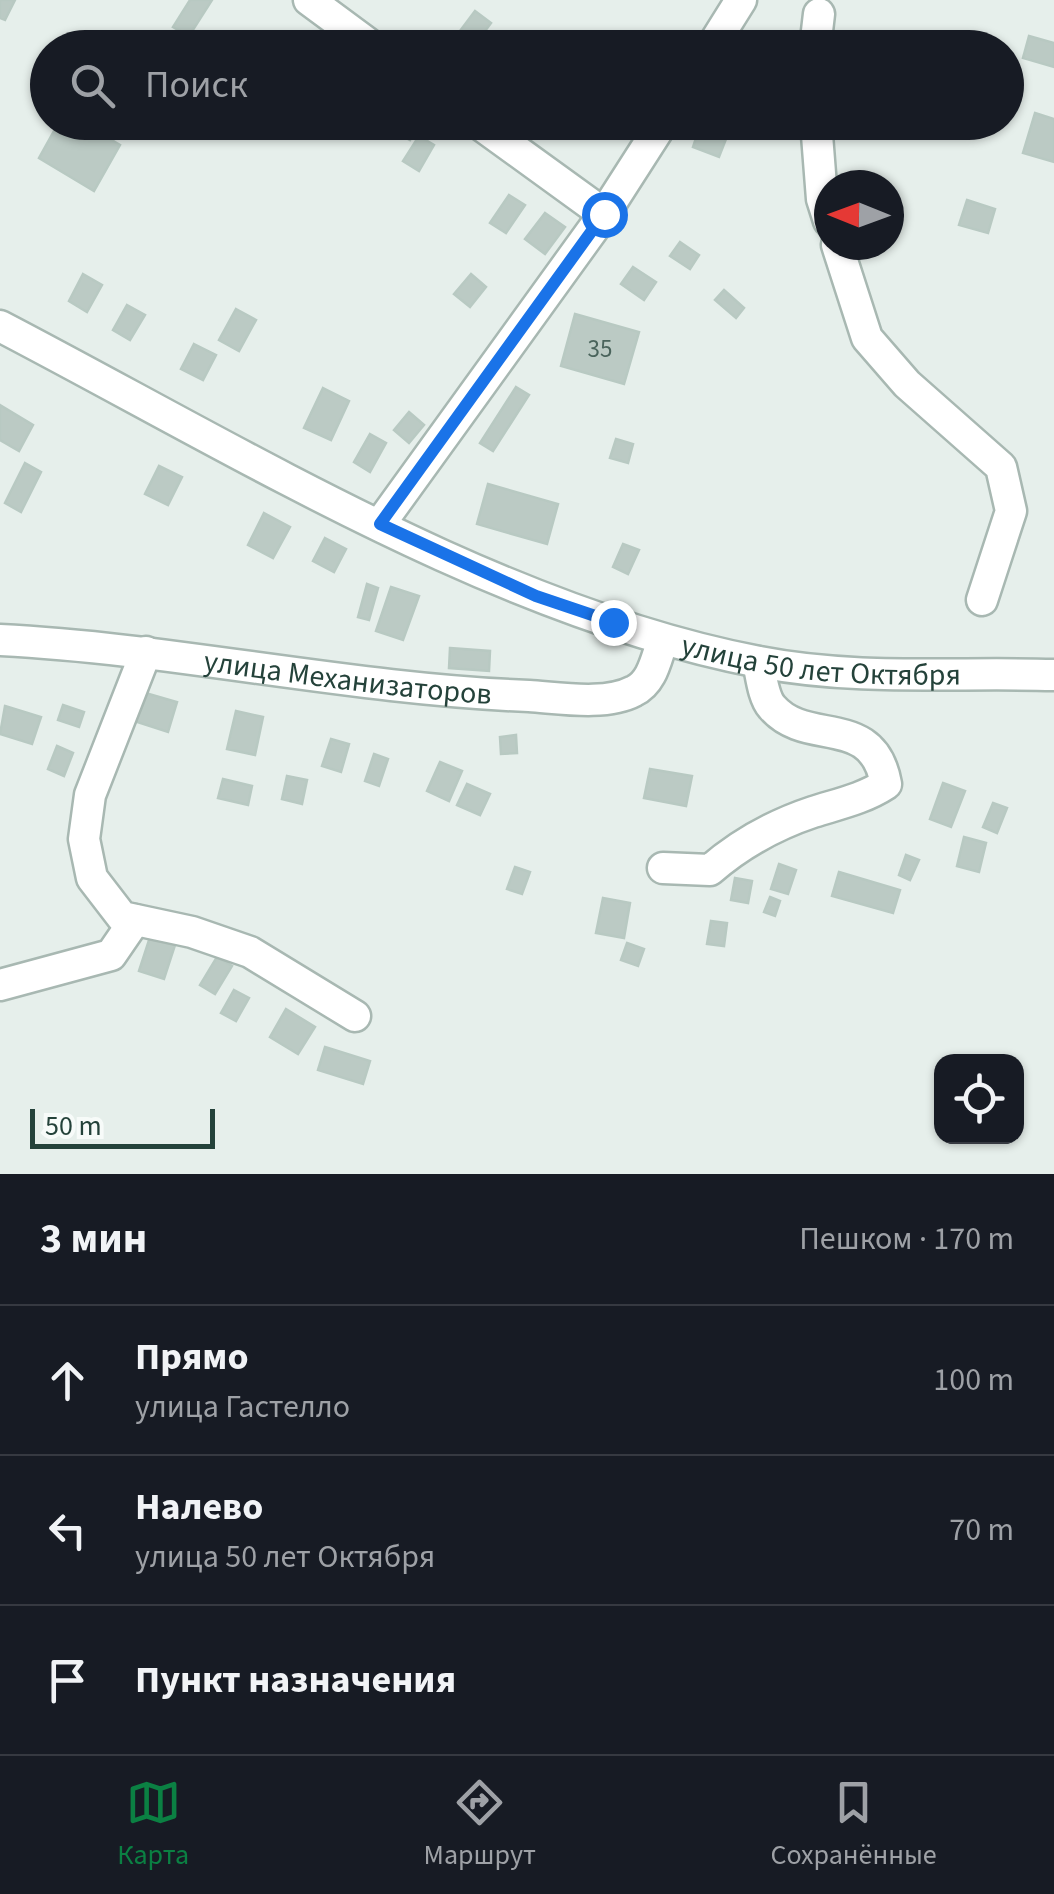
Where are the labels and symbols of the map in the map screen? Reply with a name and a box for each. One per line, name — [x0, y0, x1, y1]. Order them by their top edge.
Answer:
north arrow — [814, 170, 904, 260]
route start — [582, 192, 628, 238]
house number: 35 — [588, 331, 612, 367]
route end — [591, 600, 637, 646]
street label: улица 50 лет Октября — [677, 623, 961, 696]
street label: улица Механизаторов — [201, 639, 493, 716]
scale bar — [30, 1104, 215, 1148]

